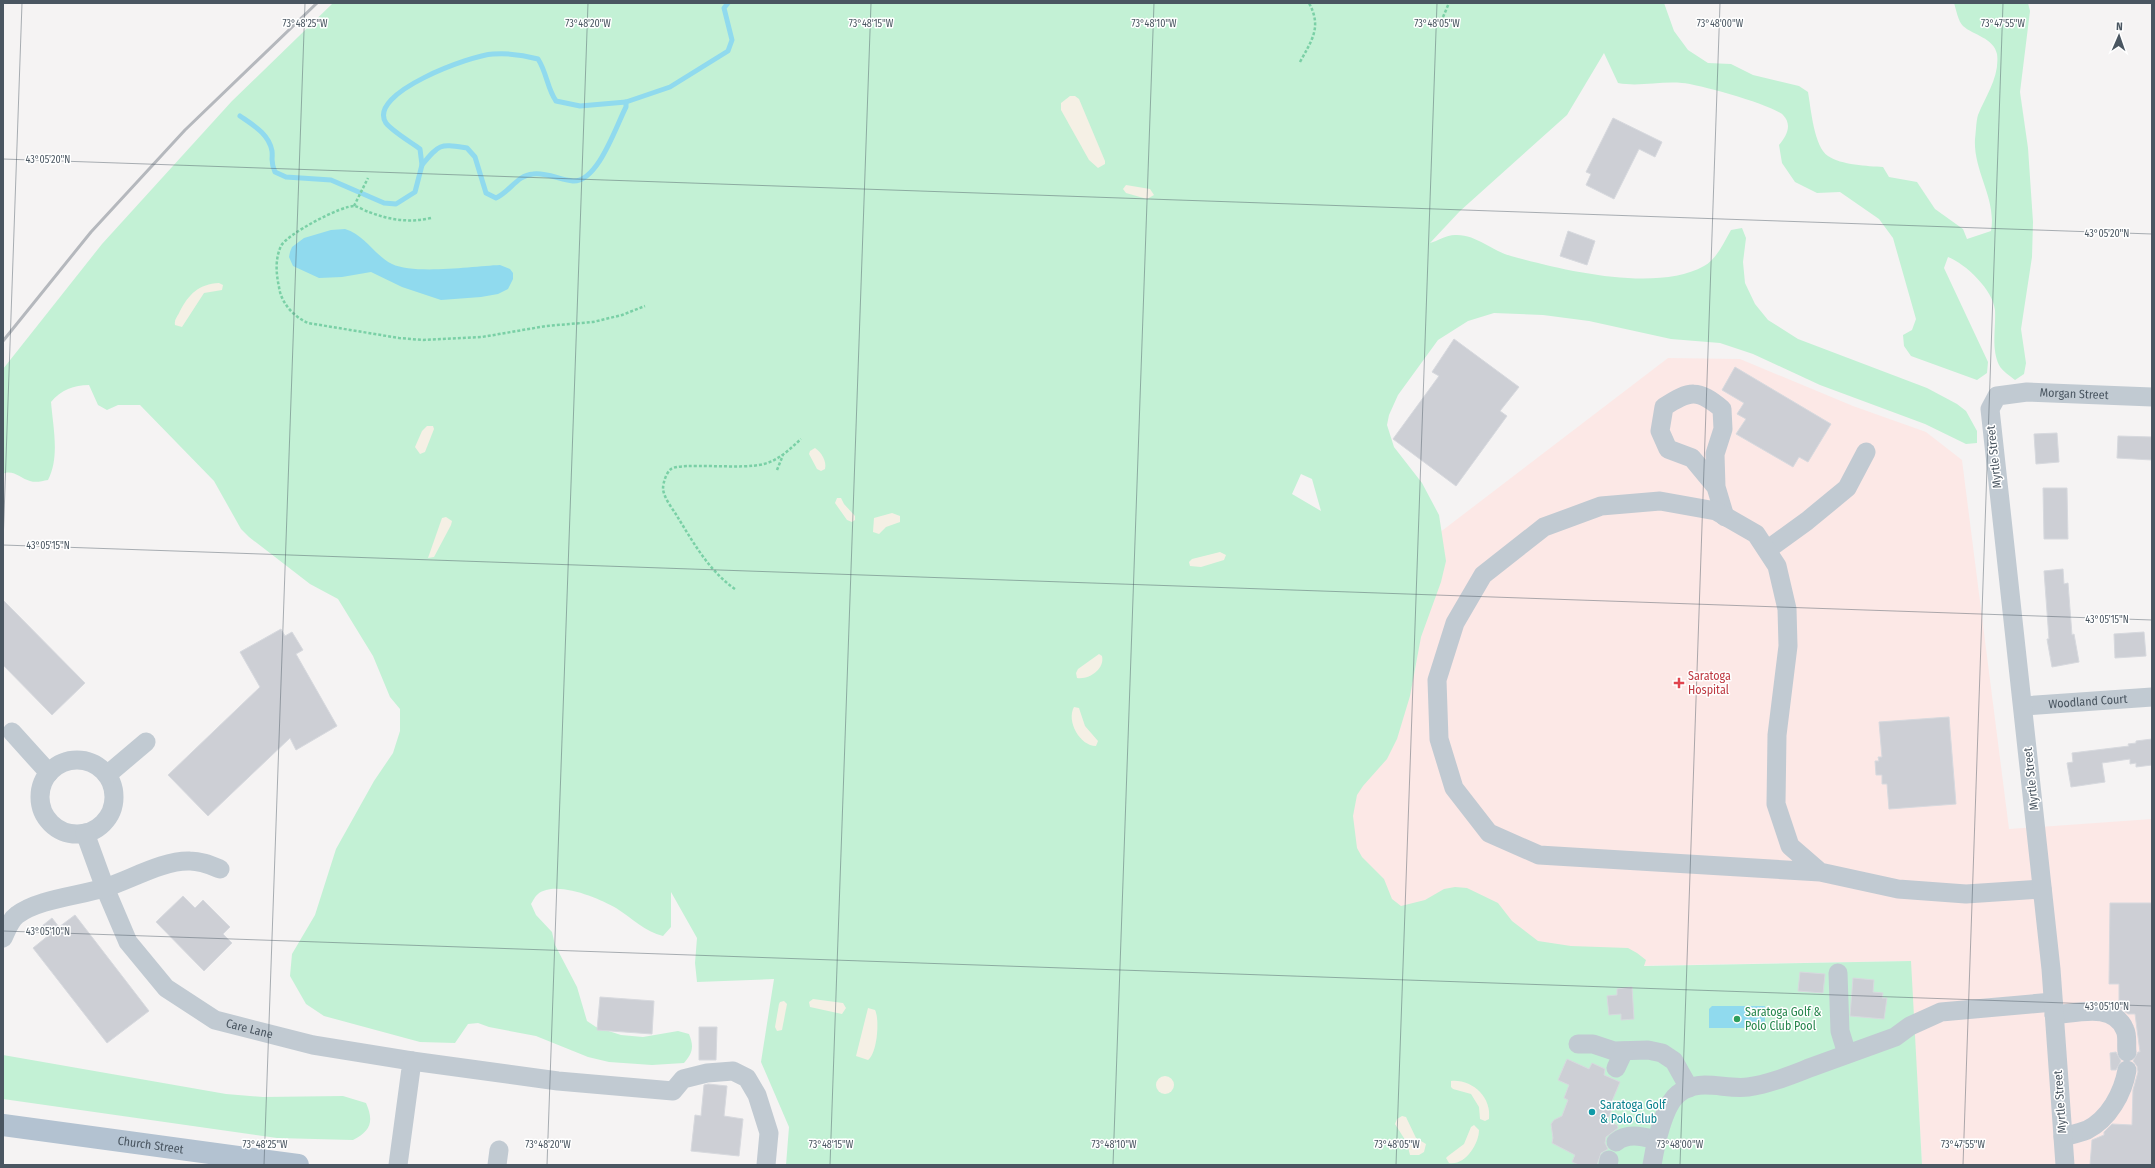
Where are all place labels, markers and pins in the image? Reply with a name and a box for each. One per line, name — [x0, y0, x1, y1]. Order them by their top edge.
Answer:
place label: Saratoga Hospital — [1688, 669, 1731, 697]
marker: Saratoga Hospital — [1673, 677, 1685, 689]
place label: Saratoga Golf & Polo Club Pool — [1745, 1005, 1822, 1033]
marker: Saratoga Golf & Polo Club Pool — [1732, 1014, 1742, 1024]
place label: Saratoga Golf & Polo Club — [1600, 1098, 1667, 1126]
marker: Saratoga Golf & Polo Club — [1587, 1107, 1597, 1117]

